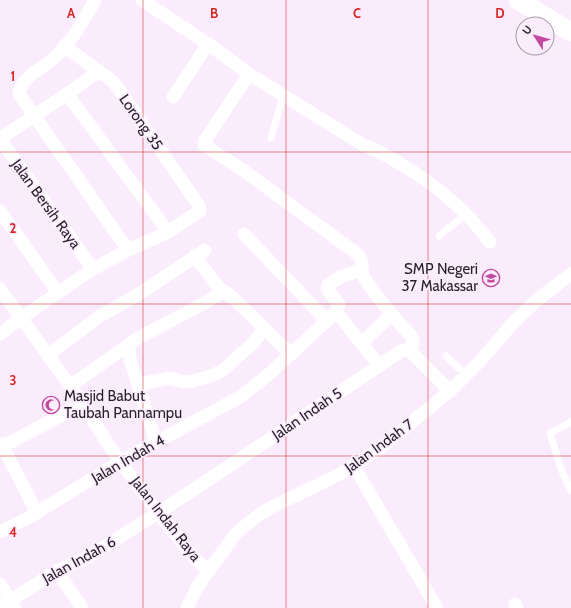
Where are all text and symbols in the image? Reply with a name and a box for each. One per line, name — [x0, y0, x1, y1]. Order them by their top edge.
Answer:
text: A — [67, 5, 76, 21]
text: B — [210, 5, 218, 21]
text: C — [353, 5, 361, 21]
text: D — [495, 5, 505, 21]
north arrow — [515, 16, 555, 56]
text: U — [519, 23, 535, 37]
text: 1 — [11, 68, 15, 84]
street label: Lorong 35 — [115, 91, 167, 153]
street label: Jalan Bersih Raya — [7, 155, 85, 253]
text: 2 — [10, 220, 17, 236]
place label: SMP Negeri 37 Makassar — [401, 260, 478, 295]
school or university icon: SMP Negeri 37 Makassar — [481, 268, 501, 288]
text: 3 — [9, 372, 17, 388]
street label: Jalan Indah 5 — [268, 384, 345, 445]
place label: Masjid Babut Taubah Pannampu — [64, 387, 182, 422]
mosque icon: Masjid Babut Taubah Pannampu — [41, 395, 61, 415]
street label: Jalan Indah 7 — [341, 415, 417, 477]
street label: Jalan Indah 4 — [87, 431, 168, 488]
street label: Jalan Indah Raya — [127, 472, 205, 566]
text: 4 — [9, 524, 17, 540]
street label: Jalan Indah 6 — [38, 532, 119, 588]

